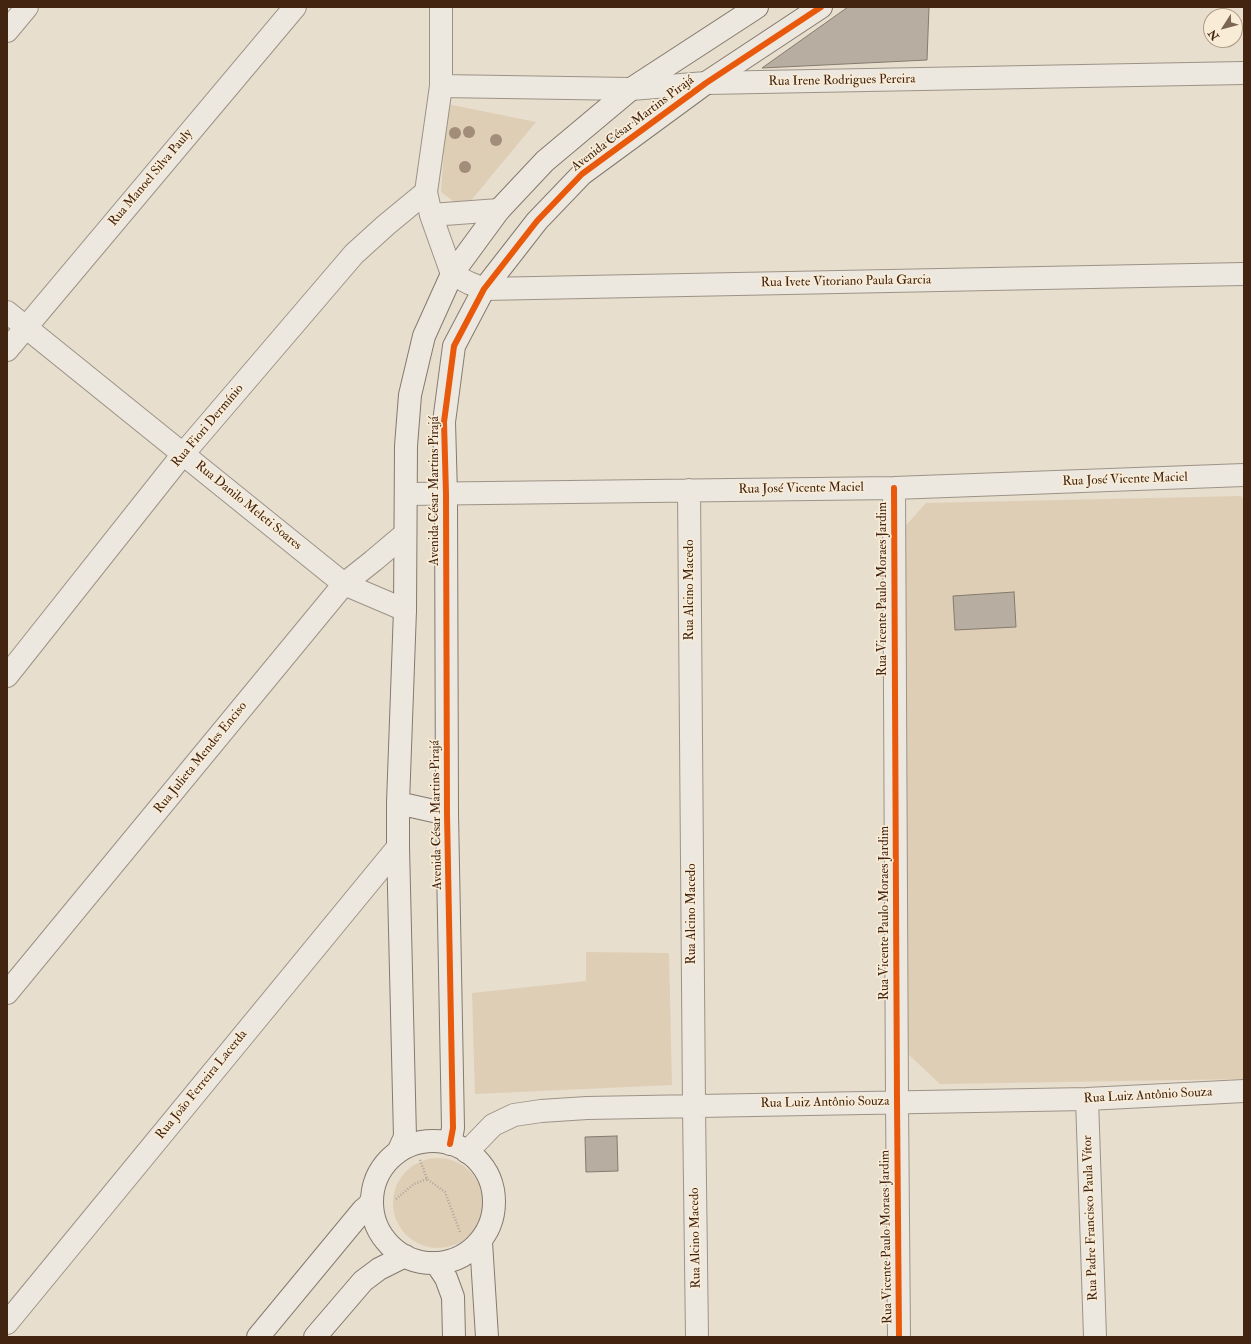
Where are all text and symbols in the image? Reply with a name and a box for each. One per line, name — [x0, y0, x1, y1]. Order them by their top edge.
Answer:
north arrow — [1203, 8, 1243, 48]
text: N — [1206, 27, 1222, 43]
street label: Rua Irene Rodrigues Pereira — [768, 72, 916, 90]
street label: Avenida César Martins Pirajá — [569, 73, 697, 175]
street label: Rua Manoel Silva Pauly — [106, 126, 196, 230]
street label: Rua Ivete Vitoriano Paula Garcia — [761, 273, 931, 291]
street label: Rua Fiori Dermínio — [169, 381, 247, 471]
street label: Avenida César Martins Pirajá — [427, 416, 443, 566]
street label: Rua Danilo Meleti Soares — [191, 458, 305, 554]
street label: Rua José Vicente Maciel — [1062, 470, 1188, 490]
street label: Rua José Vicente Maciel — [738, 480, 864, 498]
street label: Rua Vicente Paulo Moraes Jardim — [875, 502, 891, 676]
street label: Rua Alcino Macedo — [682, 539, 698, 641]
street label: Rua Julieta Mendes Enciso — [151, 699, 251, 817]
street label: Avenida César Martins Pirajá — [428, 740, 446, 890]
street label: Rua Vicente Paulo Moraes Jardim — [877, 826, 893, 1000]
street label: Rua Alcino Macedo — [684, 863, 700, 965]
street label: Rua João Ferreira Lacerda — [153, 1027, 251, 1143]
street label: Rua Luiz Antônio Souza — [1083, 1085, 1213, 1107]
street label: Rua Luiz Antônio Souza — [760, 1094, 890, 1112]
street label: Rua Padre Francisco Paula Vítor — [1080, 1135, 1102, 1301]
street label: Rua Vicente Paulo Moraes Jardim — [878, 1150, 896, 1324]
street label: Rua Alcino Macedo — [687, 1187, 705, 1289]

